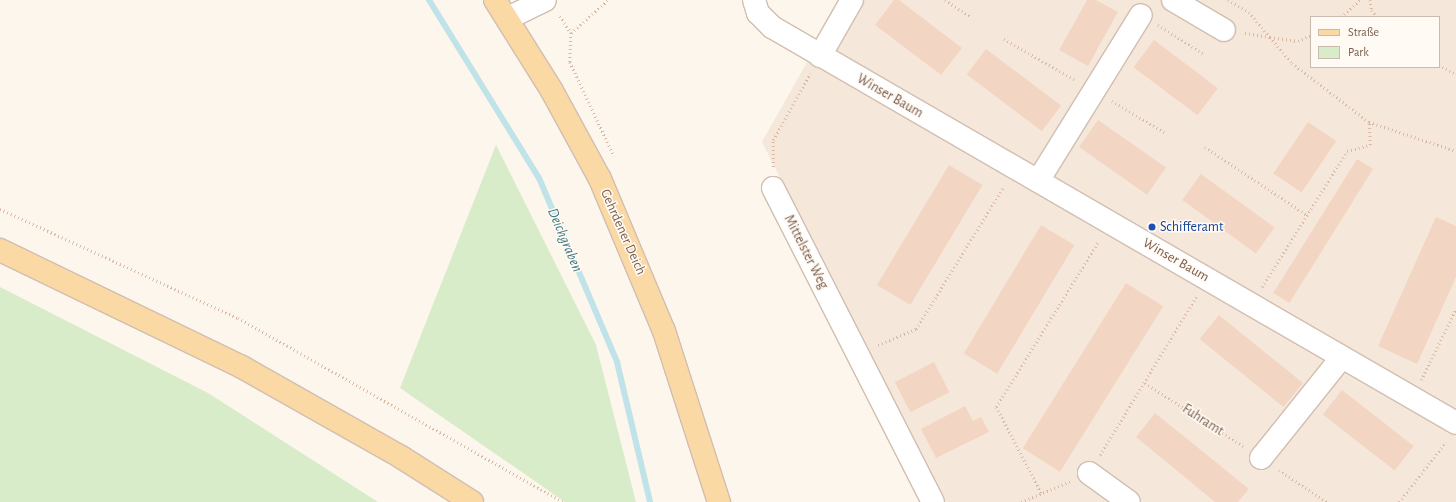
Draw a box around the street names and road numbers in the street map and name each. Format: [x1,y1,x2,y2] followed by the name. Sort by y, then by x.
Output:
[854,70,926,122] street label: Winser Baum
[597,187,649,277] street label: Gehrdener Deich
[780,212,832,292] street label: Mittelster Weg
[1140,234,1212,286] street label: Winser Baum
[1179,400,1227,440] street label: Fuhramt

